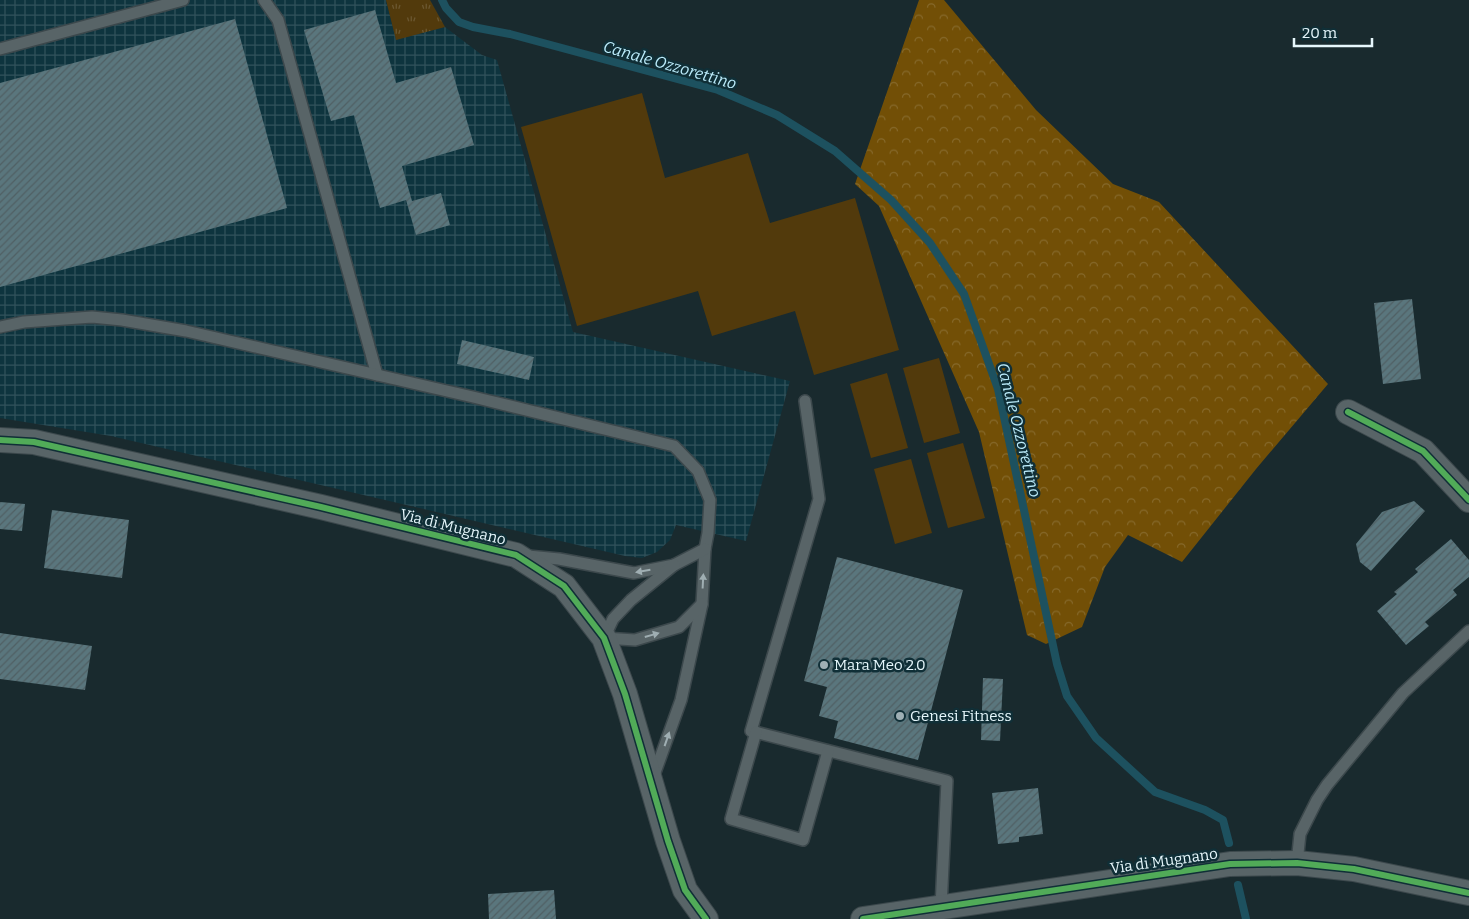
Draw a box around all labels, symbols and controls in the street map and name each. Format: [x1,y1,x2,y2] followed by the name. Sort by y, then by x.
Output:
[1294,15,1372,47] scale bar
[1302,24,1338,42] text: 20 m
[601,37,739,93] water label: Canale Ozzorettino
[993,361,1045,499] water label: Canale Ozzorettino
[398,505,508,549] street label: Via di Mugnano
[635,567,651,575] one-way arrow
[700,573,708,589] one-way arrow
[644,631,659,639] one-way arrow
[834,656,926,674] place label: Mara Meo 2.0
[818,659,830,671] marker: Mara Meo 2.0
[910,707,1012,725] place label: Genesi Fitness
[894,710,906,722] marker: Genesi Fitness
[663,731,671,746] one-way arrow
[1109,845,1219,877] street label: Via di Mugnano

